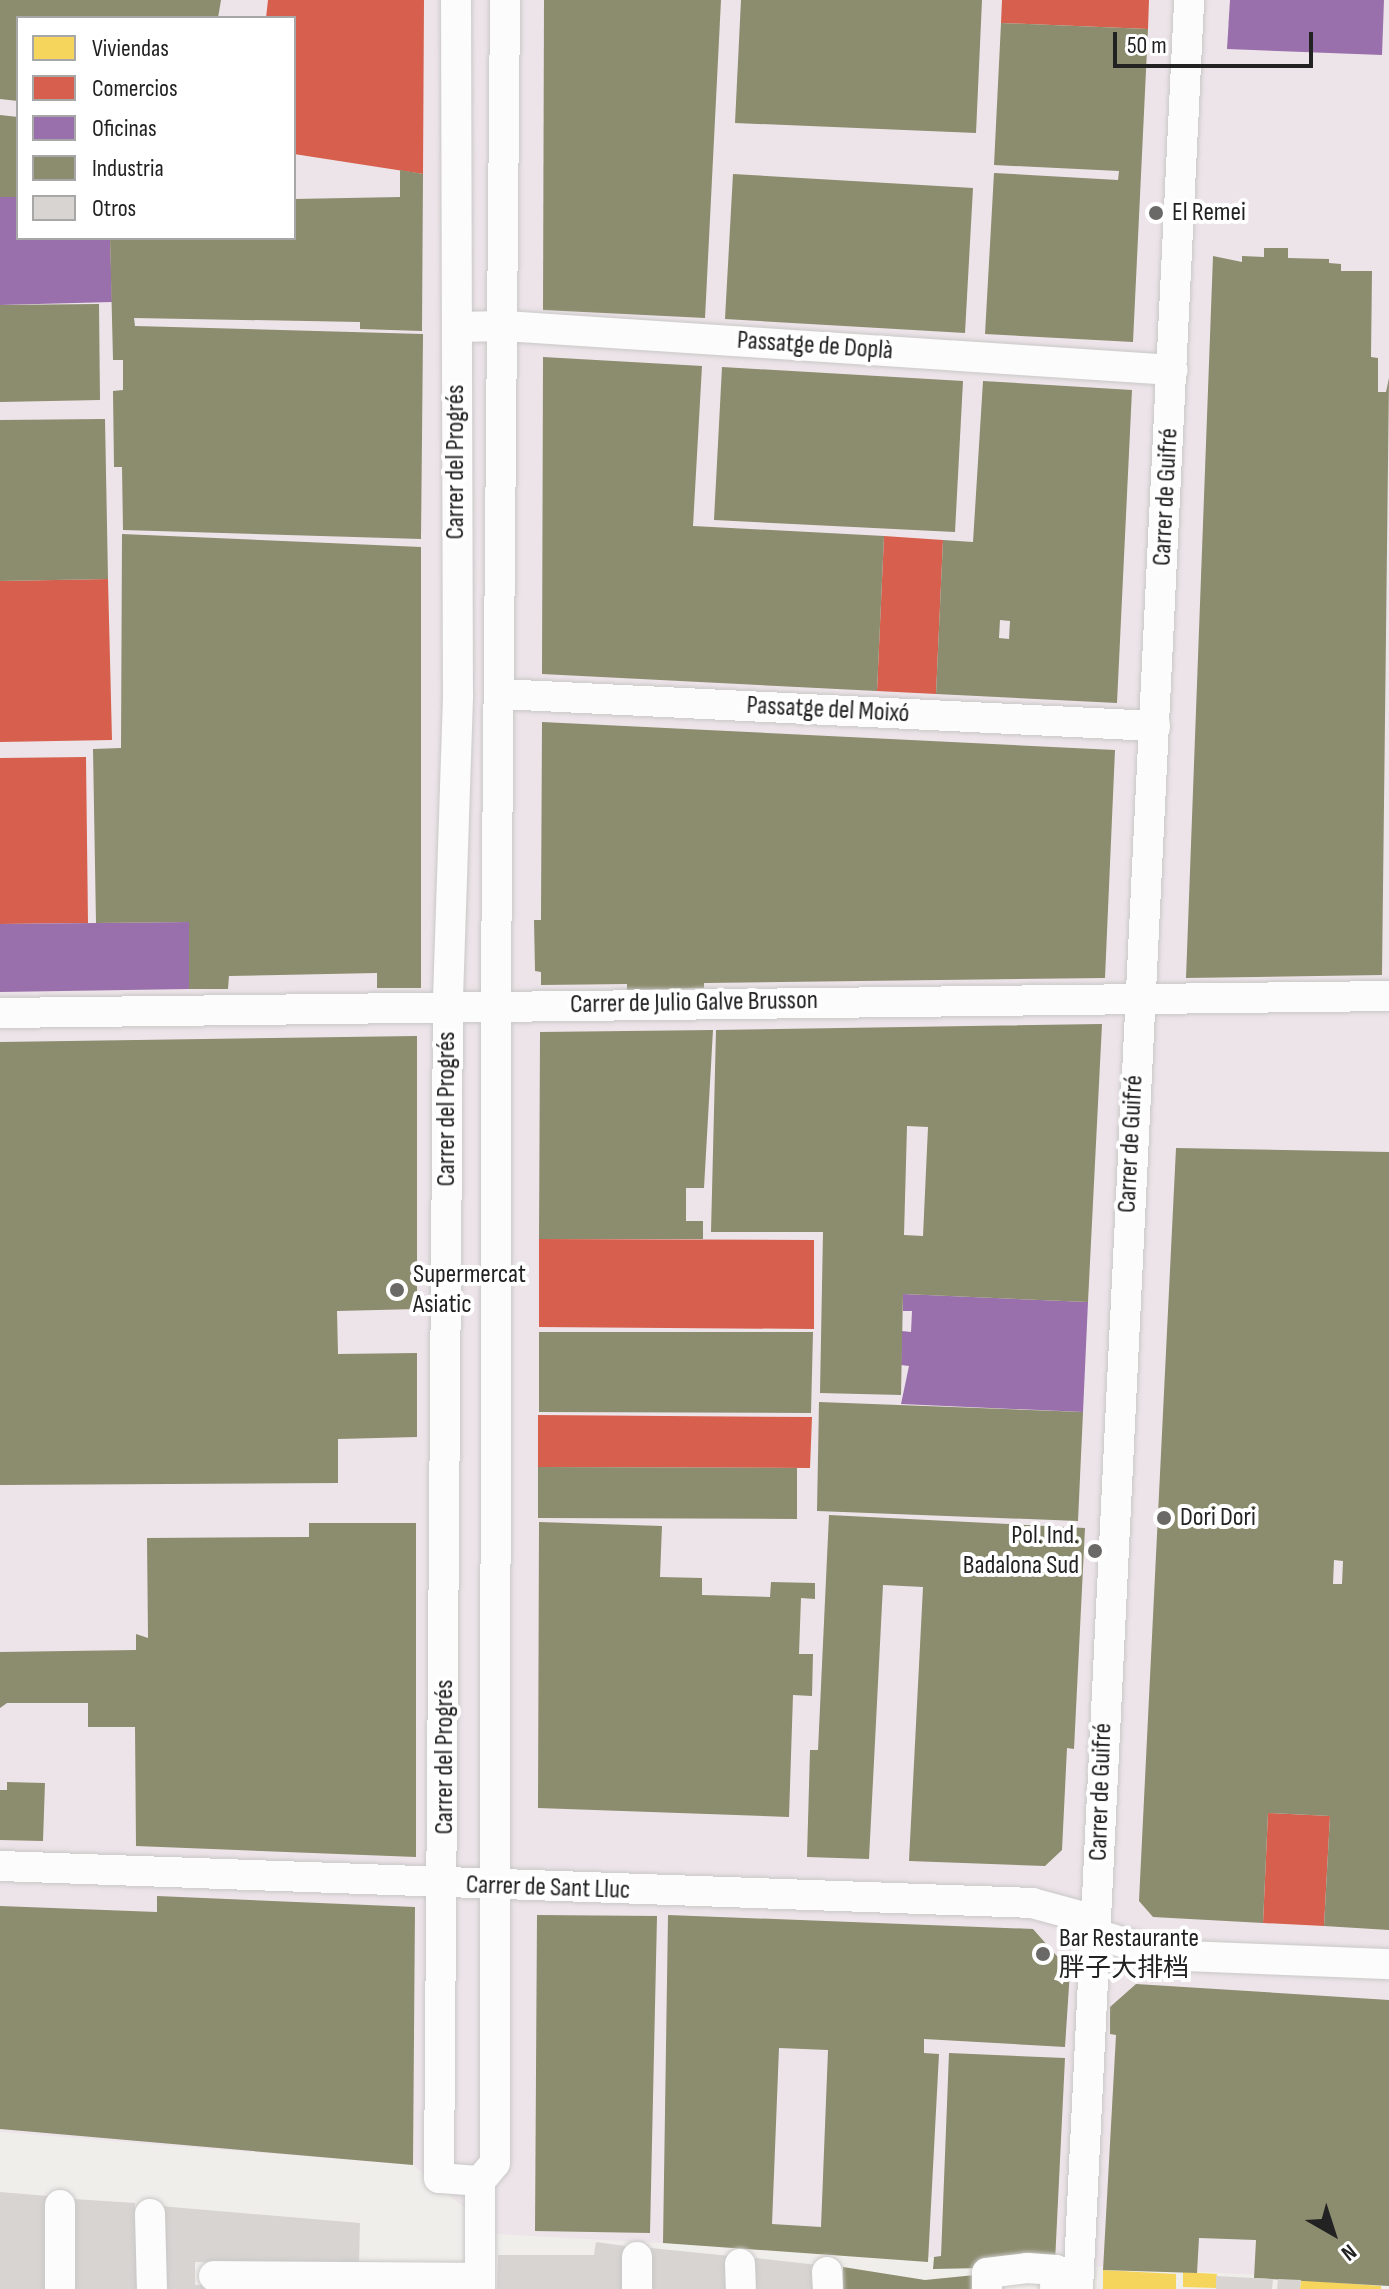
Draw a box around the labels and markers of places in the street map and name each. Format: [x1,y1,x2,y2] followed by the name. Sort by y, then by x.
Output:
[1172,197,1246,229] place label: El Remei
[1147,204,1165,222] marker: El Remei
[413,1259,526,1320] place label: Supermercat Asiatic
[388,1281,406,1299] marker: Supermercat Asiatic
[1180,1502,1256,1534] place label: Dori Dori
[1155,1509,1173,1527] marker: Dori Dori
[963,1520,1079,1582] place label: Pol. Ind. Badalona Sud
[1086,1542,1104,1560] marker: Pol. Ind. Badalona Sud
[1059,1923,1199,1984] place label: Bar Restaurante 胖子大排档
[1034,1945,1052,1963] marker: Bar Restaurante 胖子大排档

